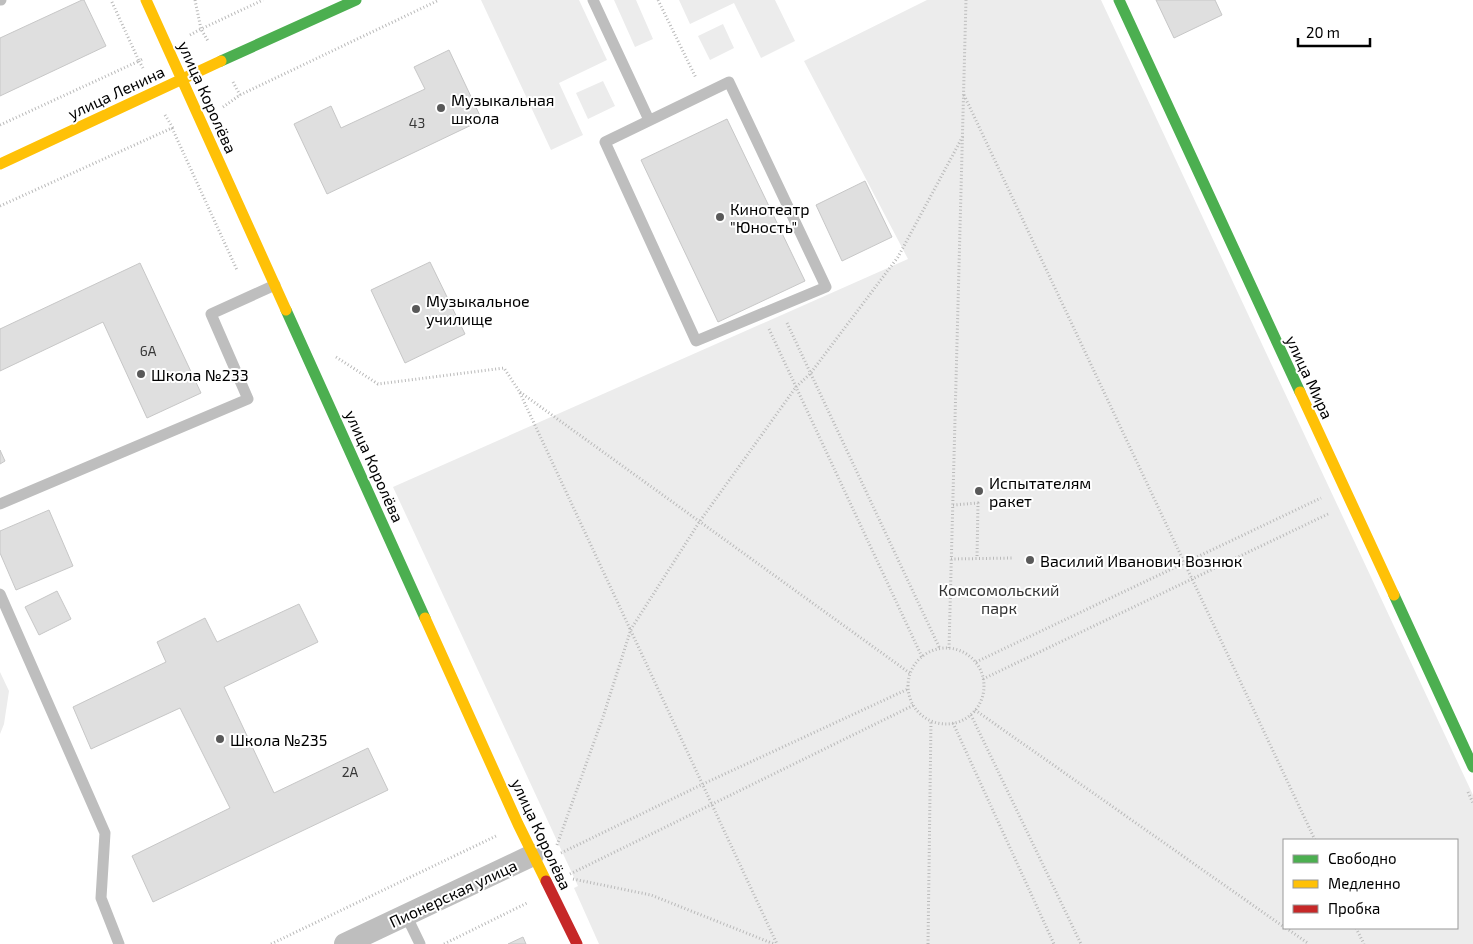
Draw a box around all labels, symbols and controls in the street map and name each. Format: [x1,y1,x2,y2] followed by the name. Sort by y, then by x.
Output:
[1298,15,1370,47] scale bar
[1306,23,1340,41] text: 20 m
[174,38,241,156] street label: улица Королёва
[65,61,168,124] street label: улица Ленина
[451,90,555,127] place label: Музыкальная школа
[435,102,447,114] marker: Музыкальная школа
[409,114,425,131] house number: 43
[730,199,810,236] place label: Кинотеатр "Юность"
[714,211,726,223] marker: Кинотеатр "Юность"
[426,291,530,329] place label: Музыкальное училище
[410,303,422,315] marker: Музыкальное училище
[1281,332,1338,422] street label: улица Мира
[140,342,157,359] house number: 6А
[151,365,249,384] place label: Школа №233
[135,368,147,380] marker: Школа №233
[341,407,408,525] street label: улица Королёва
[989,473,1091,510] place label: Испытателям ракет
[973,485,985,497] marker: Испытателям ракет
[1040,551,1243,570] place label: Василий Иванович Вознюк
[1024,554,1036,566] marker: Василий Иванович Вознюк
[939,580,1059,617] park label: Комсомольский парк
[230,730,327,749] place label: Школа №235
[214,733,226,745] marker: Школа №235
[342,763,359,780] house number: 2А
[507,775,576,893] street label: улица Королёва
[1283,839,1458,929] legend
[1328,849,1397,867] text: Свободно
[386,855,520,932] street label: Пионерская улица
[1328,874,1401,892] text: Медленно
[1328,899,1380,917] text: Пробка

